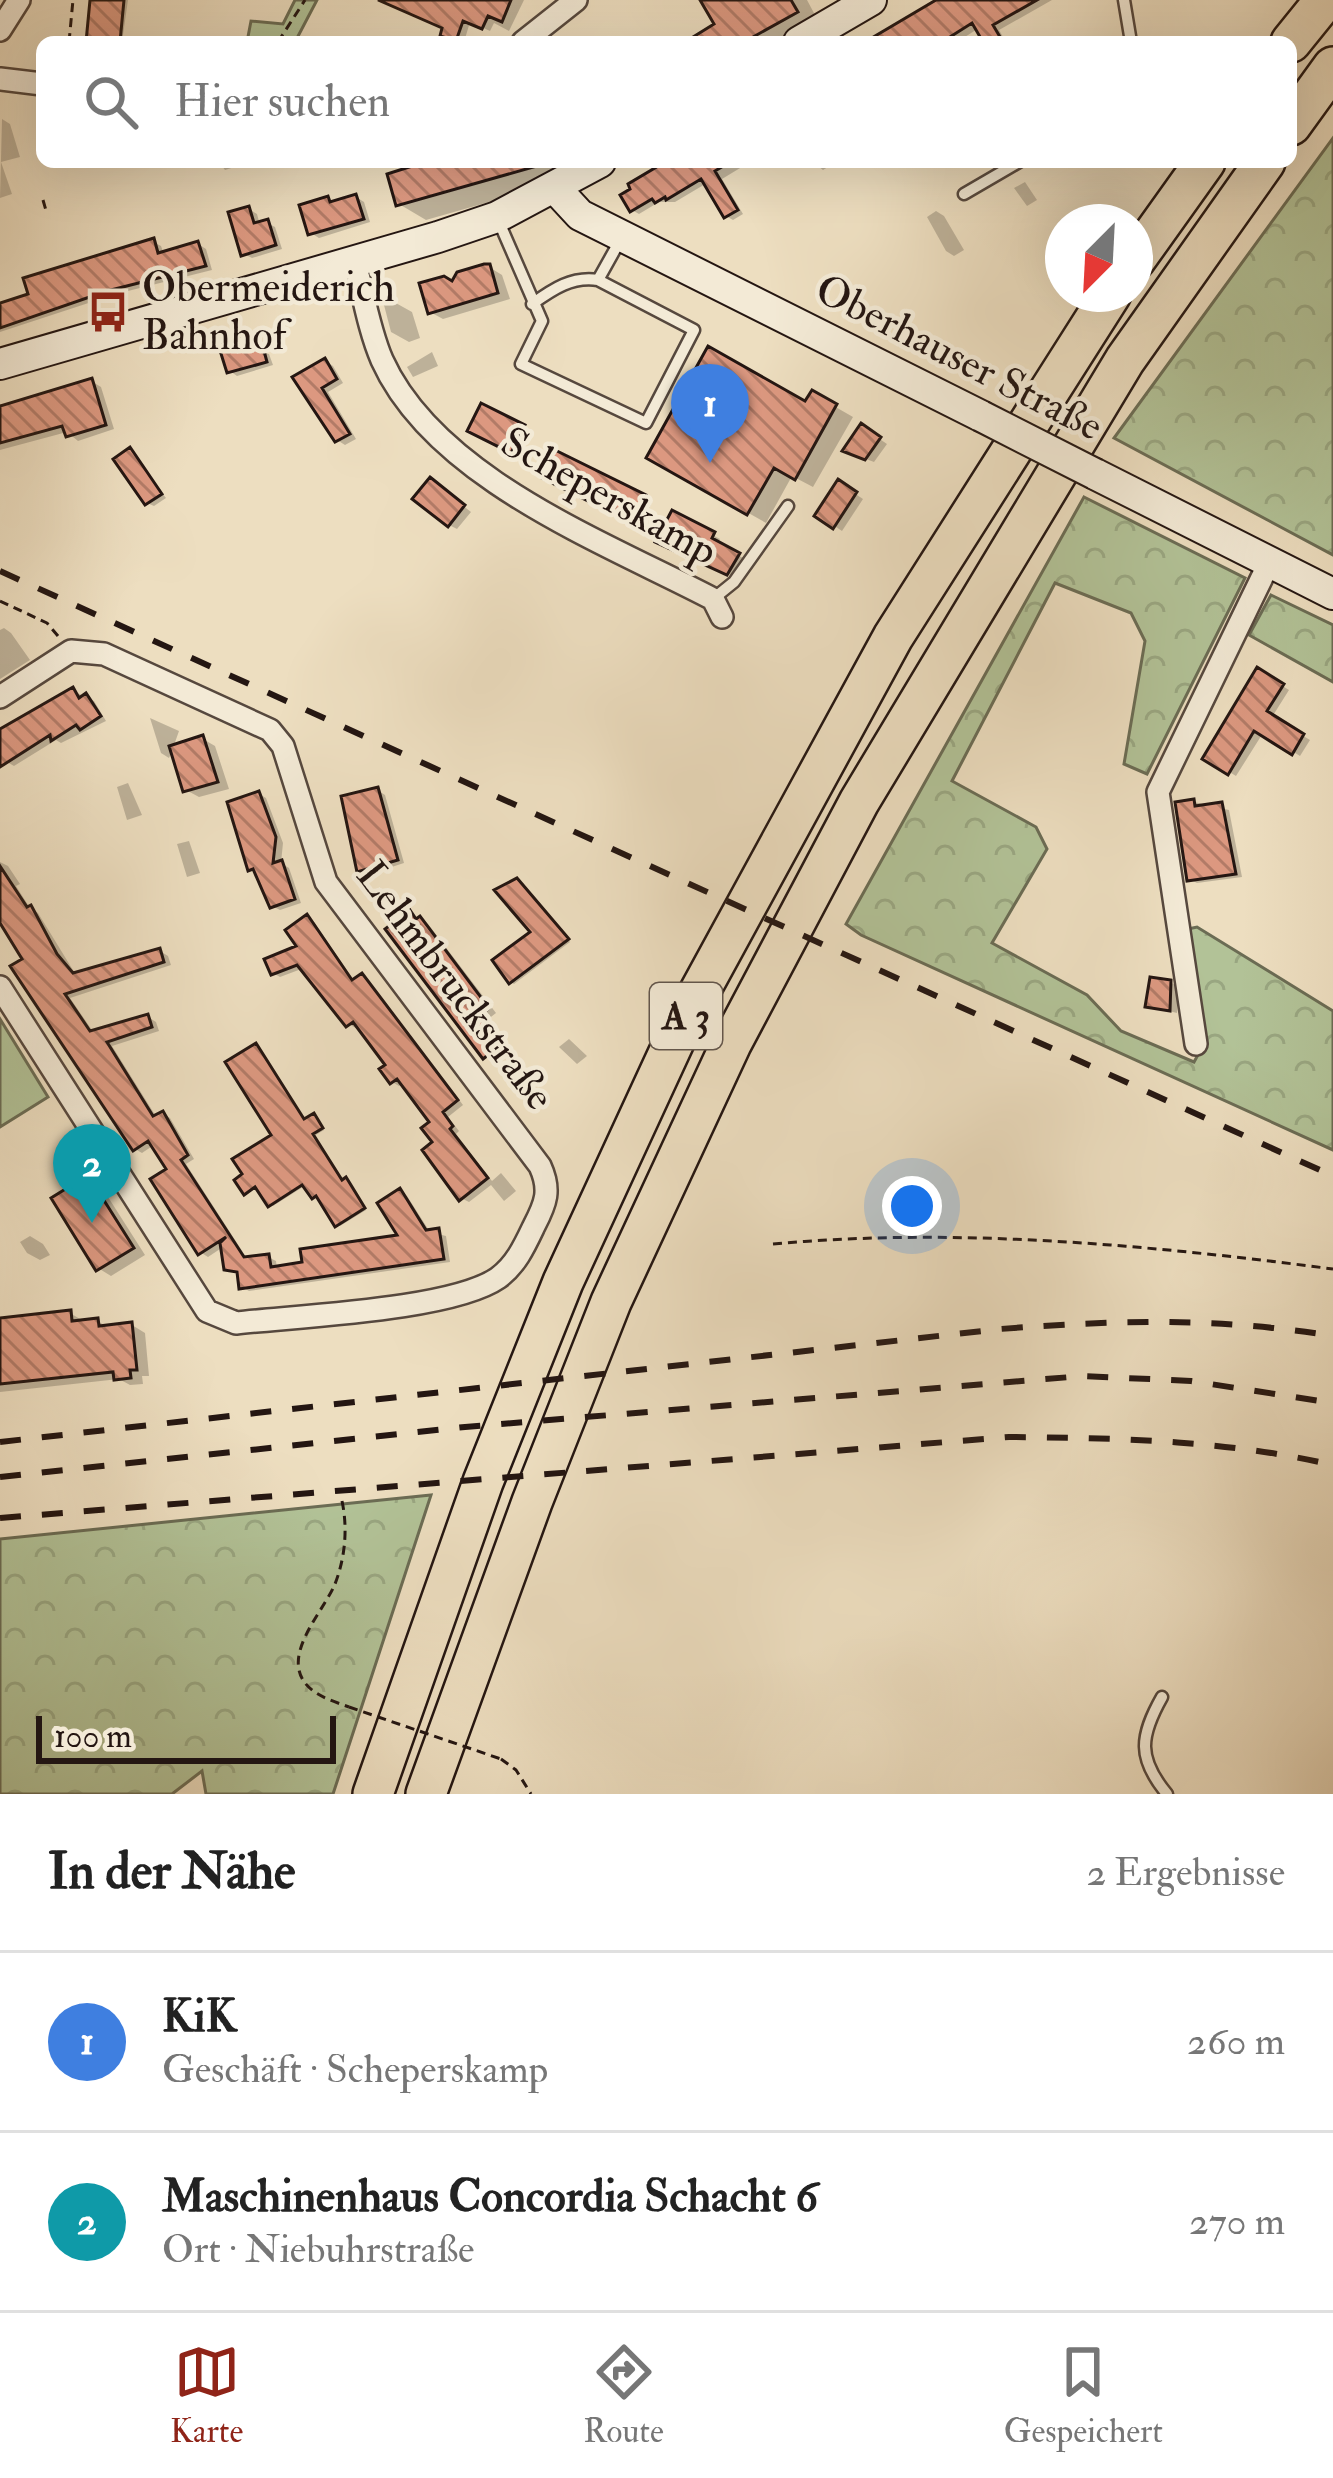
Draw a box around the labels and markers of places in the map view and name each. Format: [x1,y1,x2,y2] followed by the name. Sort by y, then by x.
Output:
[142,262,395,362] place label: Obermeiderich Bahnhof
[85,289,131,335] bus stop icon: Obermeiderich Bahnhof
[671,364,749,463] pin: 1
[53,1124,131,1223] pin: 2

